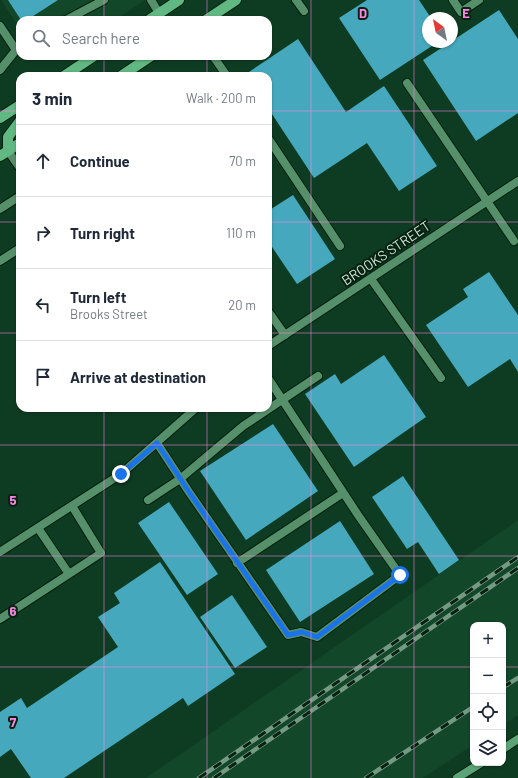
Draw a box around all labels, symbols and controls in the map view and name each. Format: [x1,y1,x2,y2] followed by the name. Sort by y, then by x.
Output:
[359,5,367,21] text: D
[462,5,470,21] text: E
[422,12,458,48] north arrow
[16,16,272,60] search box
[30,27,52,49] icon: search
[62,29,140,47] text: Search here
[32,88,72,108] text: 3 min
[186,90,256,106] text: Walk · 200 m
[32,150,54,172] icon: ahead
[70,152,130,170] text: Continue
[229,153,256,169] text: 70 m
[338,217,433,289] street label: BROOKS STREET
[32,222,54,244] icon: right
[70,224,135,242] text: Turn right
[226,225,256,241] text: 110 m
[70,288,126,306] text: Turn left
[32,294,54,316] icon: left
[228,297,256,313] text: 20 m
[70,306,148,322] text: Brooks Street
[32,366,54,388] icon: arrive
[70,368,206,386] text: Arrive at destination
[112,465,130,483] route end
[9,492,17,508] text: 5
[391,566,409,584] route start
[10,603,17,619] text: 6
[470,622,506,766] map controls
[470,622,506,658] button: +
[470,658,506,694] button: −
[470,694,506,730] button: locate
[10,714,17,730] text: 7
[470,730,506,766] button: layers

